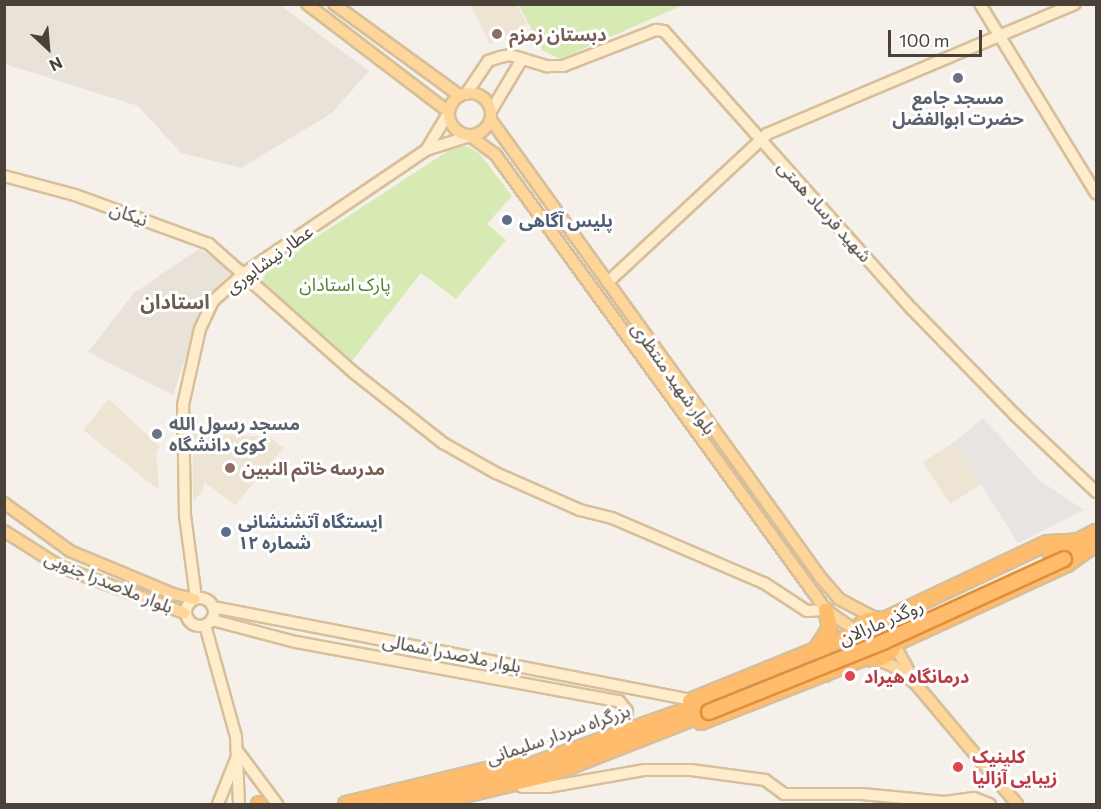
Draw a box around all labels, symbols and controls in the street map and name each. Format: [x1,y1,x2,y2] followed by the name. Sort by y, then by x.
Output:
[18,18,78,78] north arrow
[891,18,986,56] scale bar
[509,23,607,45] place label: دبستان زمزم
[490,27,504,41] marker: دبستان زمزم
[899,29,949,51] text: 100 m
[47,53,66,76] text: N
[951,71,965,85] marker: مسجد جامع حضرت ابوالفضل
[892,87,1024,130] place label: مسجد جامع حضرت ابوالفضل
[774,156,876,266] street label: شهید فرساد همتی
[107,197,151,231] street label: نیکان
[519,209,613,231] place label: پلیس آگاهی
[500,213,514,227] marker: پلیس آگاهی
[221,220,317,298] street label: عطار نیشابوری
[299,273,391,295] park label: پارک استادان
[140,289,210,313] district label: استادان
[627,318,721,438] street label: بلوار شهید منتظری
[169,413,300,456] place label: مسجد رسول الله کوی دانشگاه
[150,427,164,441] marker: مسجد رسول الله کوی دانشگاه
[242,457,385,479] place label: مدرسه خاتم النبین
[223,461,237,475] marker: مدرسه خاتم النبین
[238,511,383,554] place label: ایستگاه آتشنشانی شماره ۱۲
[219,525,233,539] marker: ایستگاه آتشنشانی شماره ۱۲
[42,546,176,618] street label: بلوار ملاصدرا جنوبی
[836,595,926,649] street label: روگذر مارالان
[381,629,523,677] street label: بلوار ملاصدرا شمالی
[864,665,969,687] place label: درمانگاه هیراد
[841,667,859,685] marker: درمانگاه هیراد
[483,699,633,769] street label: بزرگراه سردار سلیمانی
[972,746,1057,789] place label: کلینیک زیبایی آزالیا
[949,758,967,776] marker: کلینیک زیبایی آزالیا

